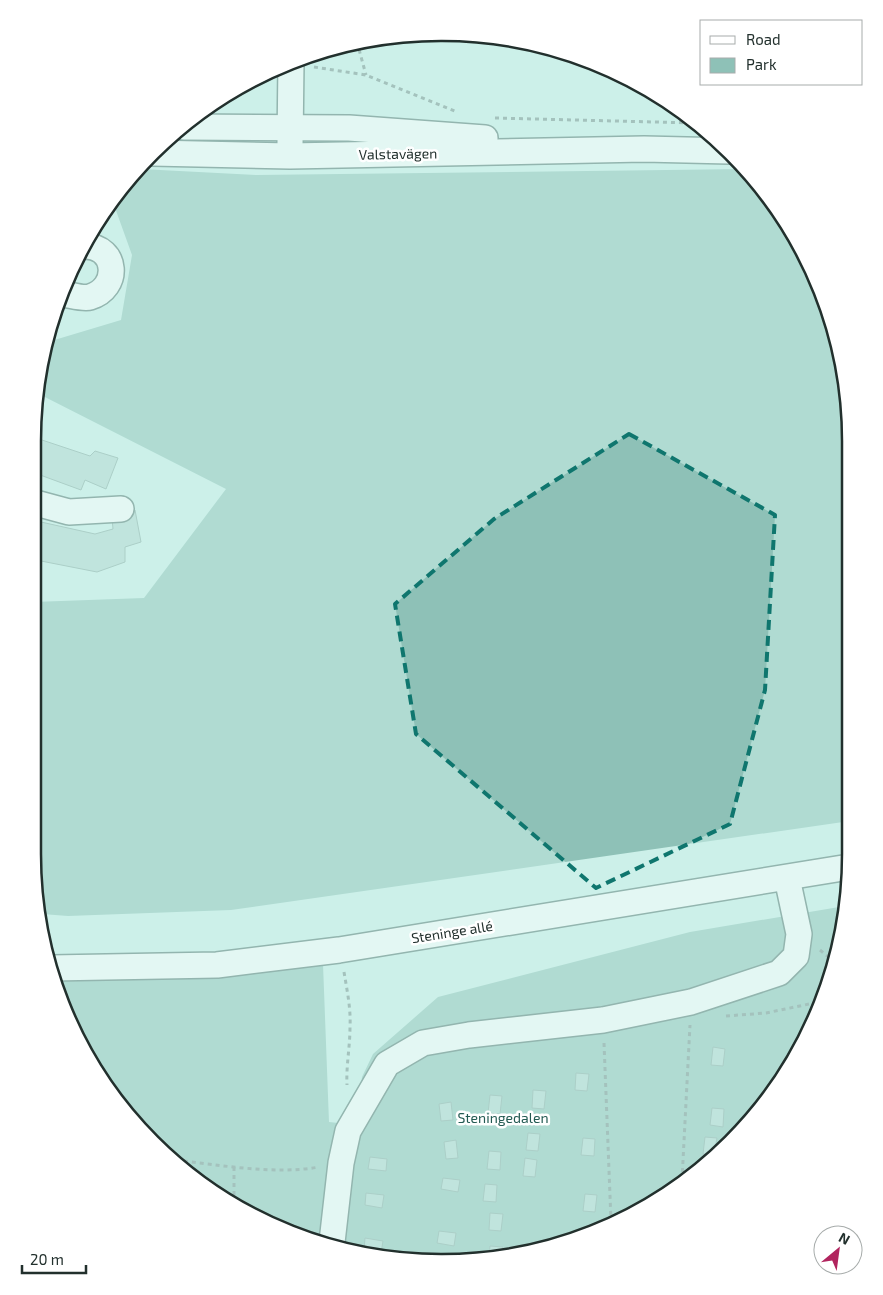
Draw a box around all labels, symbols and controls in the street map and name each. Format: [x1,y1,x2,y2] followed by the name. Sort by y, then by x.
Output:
[700,20,863,85] legend
[746,30,781,48] text: Road
[746,55,777,73] text: Park
[359,144,437,163] street label: Valstavägen
[410,917,494,946] street label: Steninge allé
[457,1109,549,1126] park label: Steningedalen
[813,1225,863,1275] north arrow
[836,1228,853,1248] text: N
[22,1242,86,1274] scale bar
[30,1250,64,1268] text: 20 m

